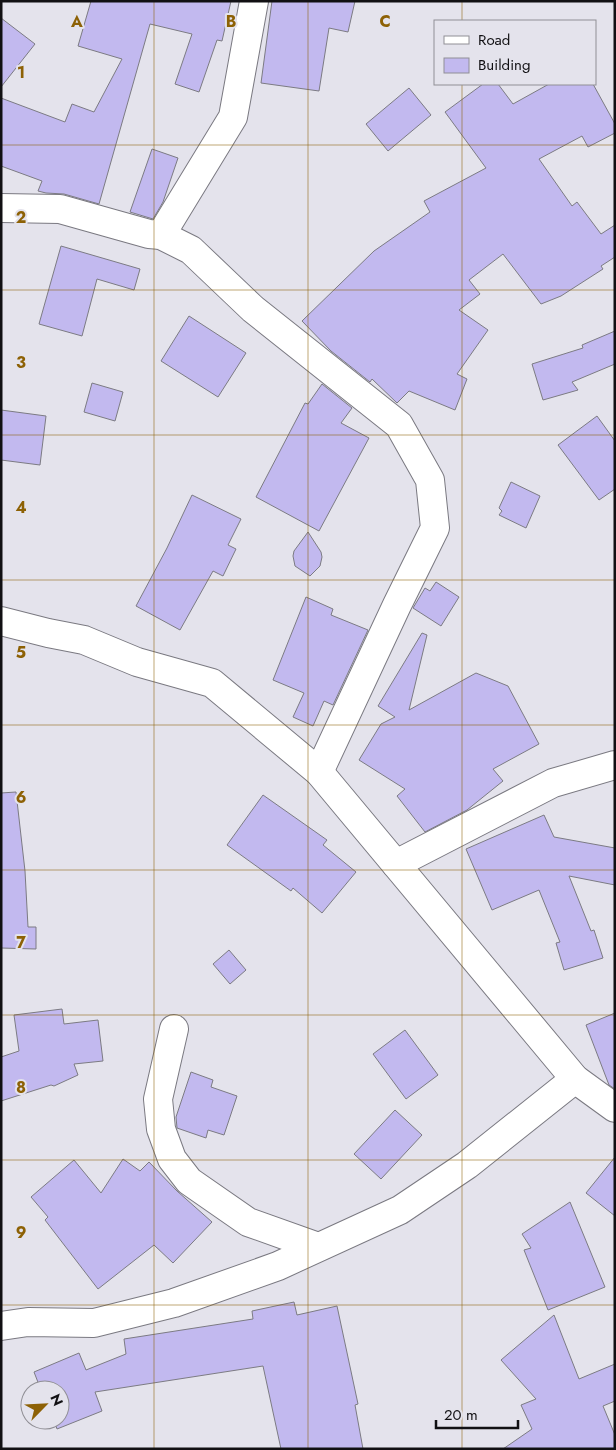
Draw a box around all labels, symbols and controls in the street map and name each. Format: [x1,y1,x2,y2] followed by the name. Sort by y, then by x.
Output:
[70,10,83,33] text: A
[226,10,236,33] text: B
[379,10,391,33] text: C
[434,20,596,85] legend
[478,29,510,51] text: Road
[478,54,530,76] text: Building
[17,61,25,84] text: 1
[16,206,26,229] text: 2
[16,351,26,374] text: 3
[15,496,27,519] text: 4
[16,641,26,664] text: 5
[16,786,26,809] text: 6
[16,931,26,954] text: 7
[16,1076,26,1099] text: 8
[16,1221,26,1244] text: 9
[20,1380,70,1430] north arrow
[45,1391,68,1409] text: N
[436,1398,518,1430] scale bar
[444,1404,478,1426] text: 20 m

